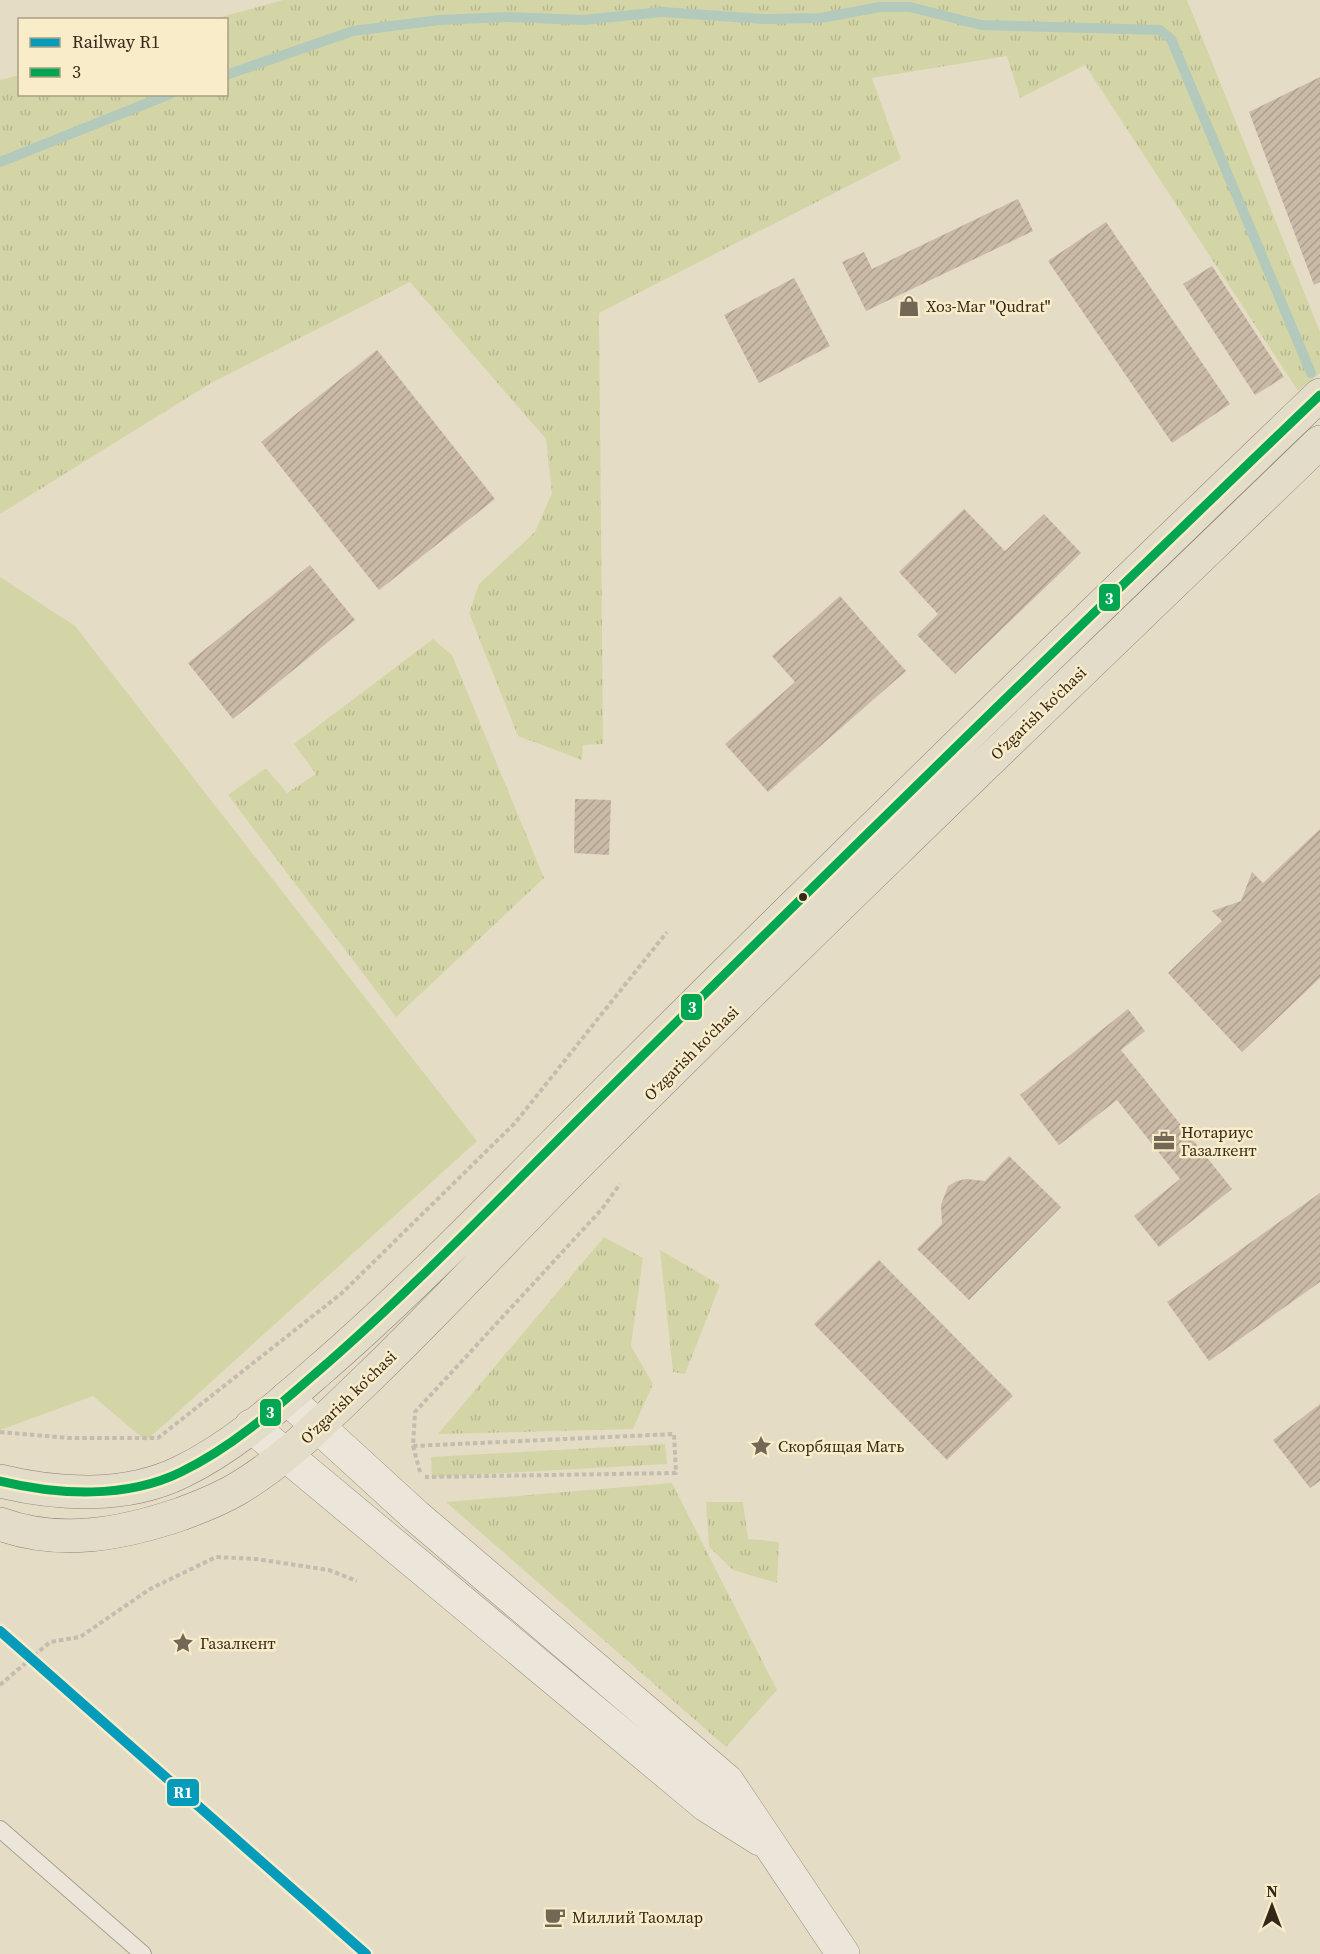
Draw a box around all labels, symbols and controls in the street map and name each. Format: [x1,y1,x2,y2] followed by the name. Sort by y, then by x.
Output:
[18,18,228,96] legend
[72,29,160,54] text: Railway R1
[72,59,81,84] text: 3
[897,294,921,318] shop icon: Хоз-Маг "Qudrat"
[926,295,1051,317] place label: Хоз-Маг "Qudrat"
[1098,583,1121,612] line badge: 3
[1105,587,1114,609] text: 3
[985,661,1091,765] street label: Oʻzgarish koʻchasi
[797,891,809,903] unlabelled marker
[680,993,703,1021] line badge: 3
[688,996,697,1018] text: 3
[639,1001,743,1105] street label: Oʻzgarish koʻchasi
[1181,1121,1257,1161] place label: Нотариус Газалкент
[1152,1129,1176,1153] office icon: Нотариус Газалкент
[295,1345,401,1449] street label: Oʻzgarish koʻchasi
[259,1398,282,1427] line badge: 3
[266,1401,275,1423] text: 3
[749,1434,773,1458] place icon: Скорбящая Мать
[778,1435,904,1457] place label: Скорбящая Мать
[171,1631,195,1655] place icon: Газалкент
[200,1632,276,1654] place label: Газалкент
[166,1778,200,1807] line badge: R1
[173,1781,193,1803] text: R1
[1242,1876,1302,1936] north arrow
[1266,1880,1278,1902] text: N
[543,1905,567,1929] cafe icon: Миллий Таомлар
[572,1906,703,1928] place label: Миллий Таомлар

